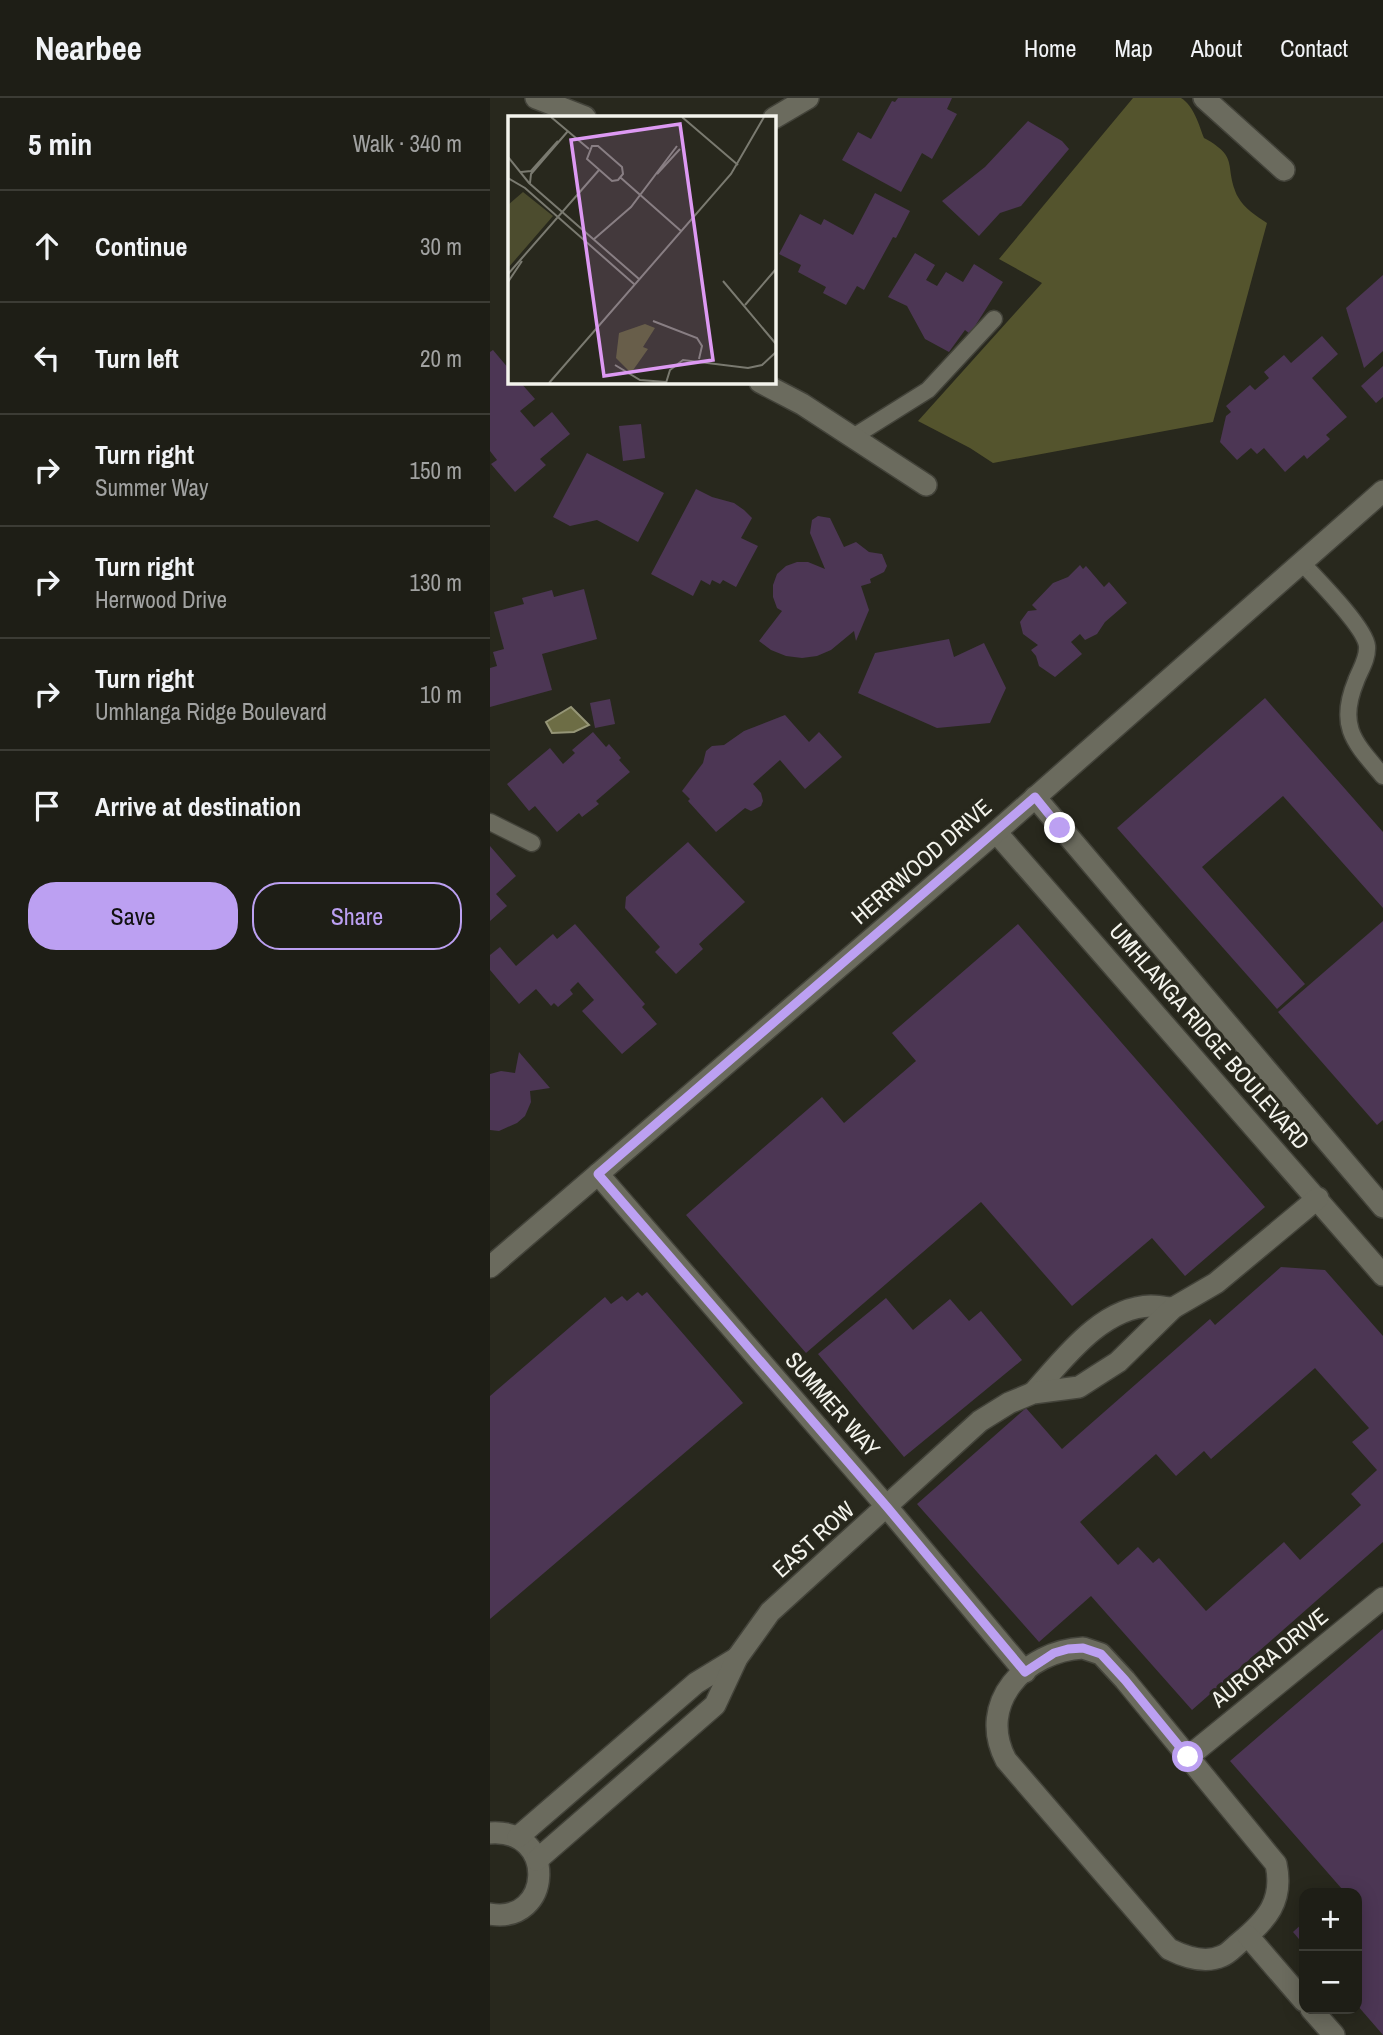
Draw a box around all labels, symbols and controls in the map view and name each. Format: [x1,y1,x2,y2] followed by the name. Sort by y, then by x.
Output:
[35,26,142,70] text: Nearbee
[1024,32,1076,64] text: Home
[1114,32,1153,64] text: Map
[1191,32,1242,64] text: About
[1280,32,1348,64] text: Contact
[508,116,775,383] inset map
[28,124,92,164] text: 5 min
[353,128,462,159] text: Walk · 340 m
[28,227,66,265] icon: ahead
[95,229,187,264] text: Continue
[420,231,462,262] text: 30 m
[28,339,66,377] icon: left
[95,341,179,376] text: Turn left
[420,343,462,374] text: 20 m
[95,437,194,472] text: Turn right
[28,451,66,489] icon: right
[410,455,462,486] text: 150 m
[95,472,209,503] text: Summer Way
[95,549,194,584] text: Turn right
[28,563,66,601] icon: right
[410,567,462,598] text: 130 m
[95,584,227,615] text: Herrwood Drive
[95,661,194,696] text: Turn right
[28,675,66,713] icon: right
[420,679,462,710] text: 10 m
[95,696,327,727] text: Umhlanga Ridge Boulevard
[28,787,66,825] icon: arrive
[95,789,301,824] text: Arrive at destination
[844,791,998,931] street label: HERRWOOD DRIVE
[1044,812,1075,843] route end
[28,882,238,950] button: Save
[252,882,462,950] button: Share
[1103,916,1317,1156] street label: UMHLANGA RIDGE BOULEVARD
[779,1345,888,1464] street label: SUMMER WAY
[765,1494,861,1584] street label: EAST ROW
[1203,1600,1334,1715] street label: AURORA DRIVE
[1172,1741,1203,1772] route start
[1299,1888,1362,2014] map controls
[1299,1888,1362,1951] button: +
[1299,1951,1362,2014] button: −

